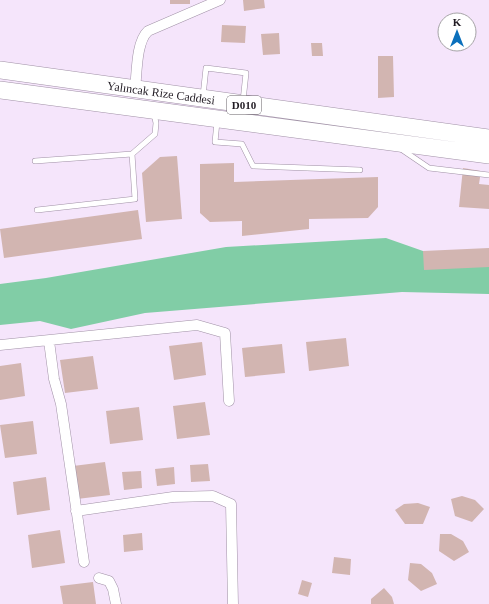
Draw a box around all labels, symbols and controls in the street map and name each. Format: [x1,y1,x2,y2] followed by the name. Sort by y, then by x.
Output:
[437,12,477,52] north arrow
[453,16,462,28] text: K
[106,78,216,108] street label: Yalıncak Rize Caddesi
[227,96,261,114] road number: D010

